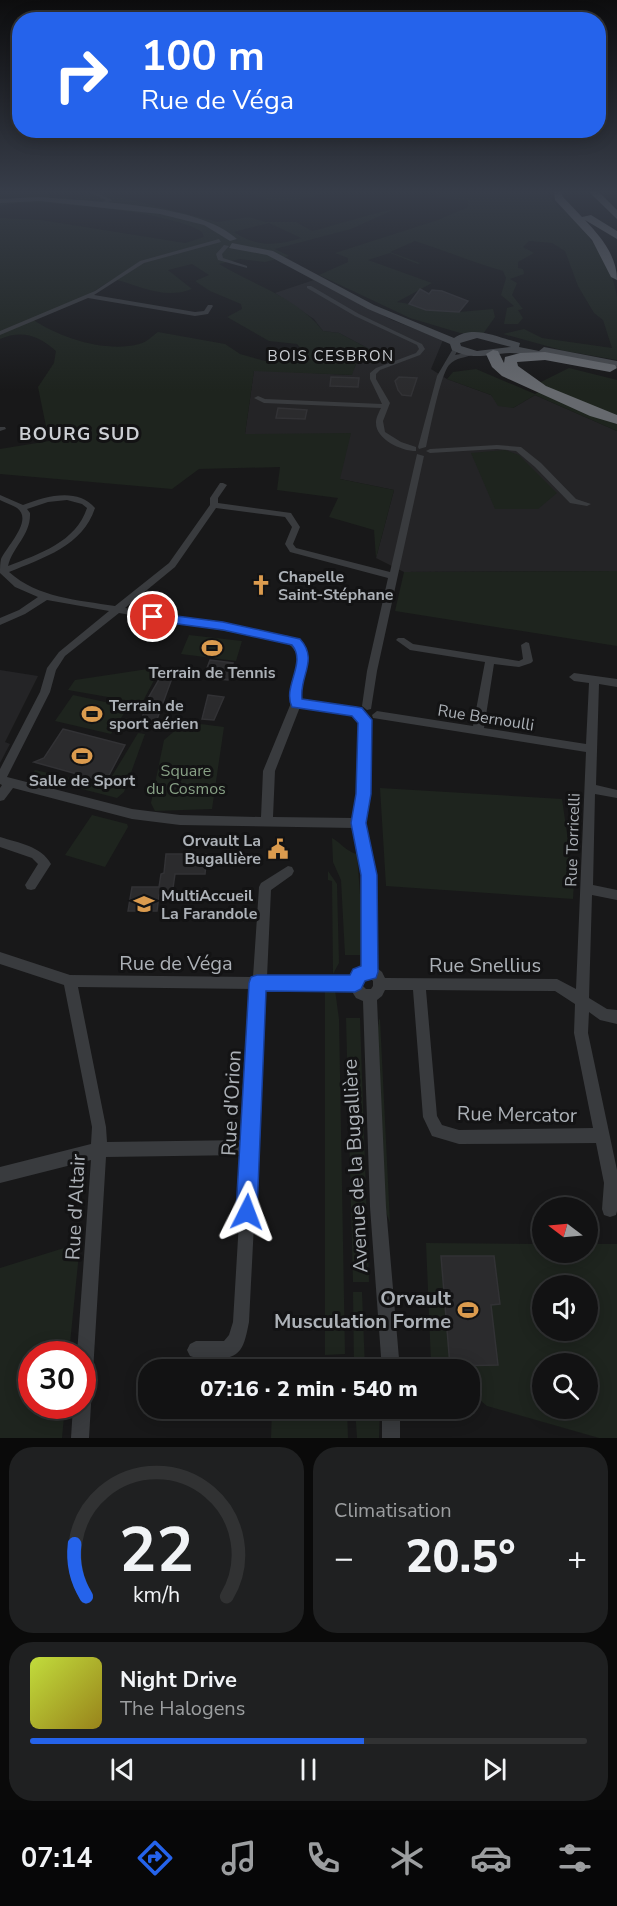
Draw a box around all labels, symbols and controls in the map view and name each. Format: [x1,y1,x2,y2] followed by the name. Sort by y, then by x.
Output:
[141,28,265,85] text: 100 m
[42,36,120,114] icon: right
[141,82,294,119] text: Rue de Véga
[267,346,395,366] district label: BOIS CESBRON
[19,422,141,446] district label: BOURG SUD
[278,566,394,606] place label: Chapelle Saint-Stéphane
[249,573,273,597] church icon: Chapelle Saint-Stéphane
[127,591,178,642] pin
[136,600,169,633] icon: arrive
[200,636,224,660] sports icon: Terrain de Tennis
[149,662,276,684] place label: Terrain de Tennis
[109,695,199,735] place label: Terrain de sport aérien
[436,699,536,736] street label: Rue Bernoulli
[80,702,104,726] sports icon: Terrain de sport aérien
[70,744,94,768] sports icon: Salle de Sport
[146,760,226,800] park label: Square du Cosmos
[29,770,136,792] place label: Salle de Sport
[560,793,586,887] street label: Rue Torricelli
[182,830,261,870] place label: Orvault La Bugallière
[266,837,290,861] public building icon: Orvault La Bugallière
[161,885,258,925] place label: MultiAccueil La Farandole
[132,892,156,916] school or university icon: MultiAccueil La Farandole
[119,950,233,977] street label: Rue de Véga
[429,952,541,979] street label: Rue Snellius
[215,1049,248,1157] street label: Rue d'Orion
[336,1058,375,1274] street label: Avenue de la Bugallière
[457,1100,577,1129] street label: Rue Mercator
[59,1153,92,1261] street label: Rue d'Altair
[215,1180,279,1244] position arrow
[532,1197,598,1263] north arrow
[532,1197,598,1419] map controls
[532,1275,598,1341] button: sound
[274,1285,451,1335] place label: Orvault Musculation Forme
[456,1298,480,1322] sports icon: Orvault Musculation Forme
[18,1341,96,1419] speed limit sign: 30
[532,1353,598,1419] button: search
[200,1374,418,1404] text: 07:16 · 2 min · 540 m
[334,1497,452,1524] text: Climatisation
[119,1508,194,1593] text: 22
[406,1527,515,1588] text: 20.5°
[334,1536,354,1581] text: −
[567,1536,587,1581] text: +
[133,1580,180,1610] text: km/h
[120,1665,237,1695] text: Night Drive
[120,1695,245,1722] text: The Halogens
[106,1753,139,1786] icon: previous
[292,1753,325,1786] icon: pause
[478,1753,511,1786] icon: next
[134,1837,176,1879] icon: directions
[218,1837,260,1879] icon: music
[302,1837,344,1879] icon: phone
[386,1837,428,1879] icon: climate
[470,1837,512,1879] icon: car
[554,1837,596,1879] icon: filters
[21,1840,92,1877] text: 07:14

